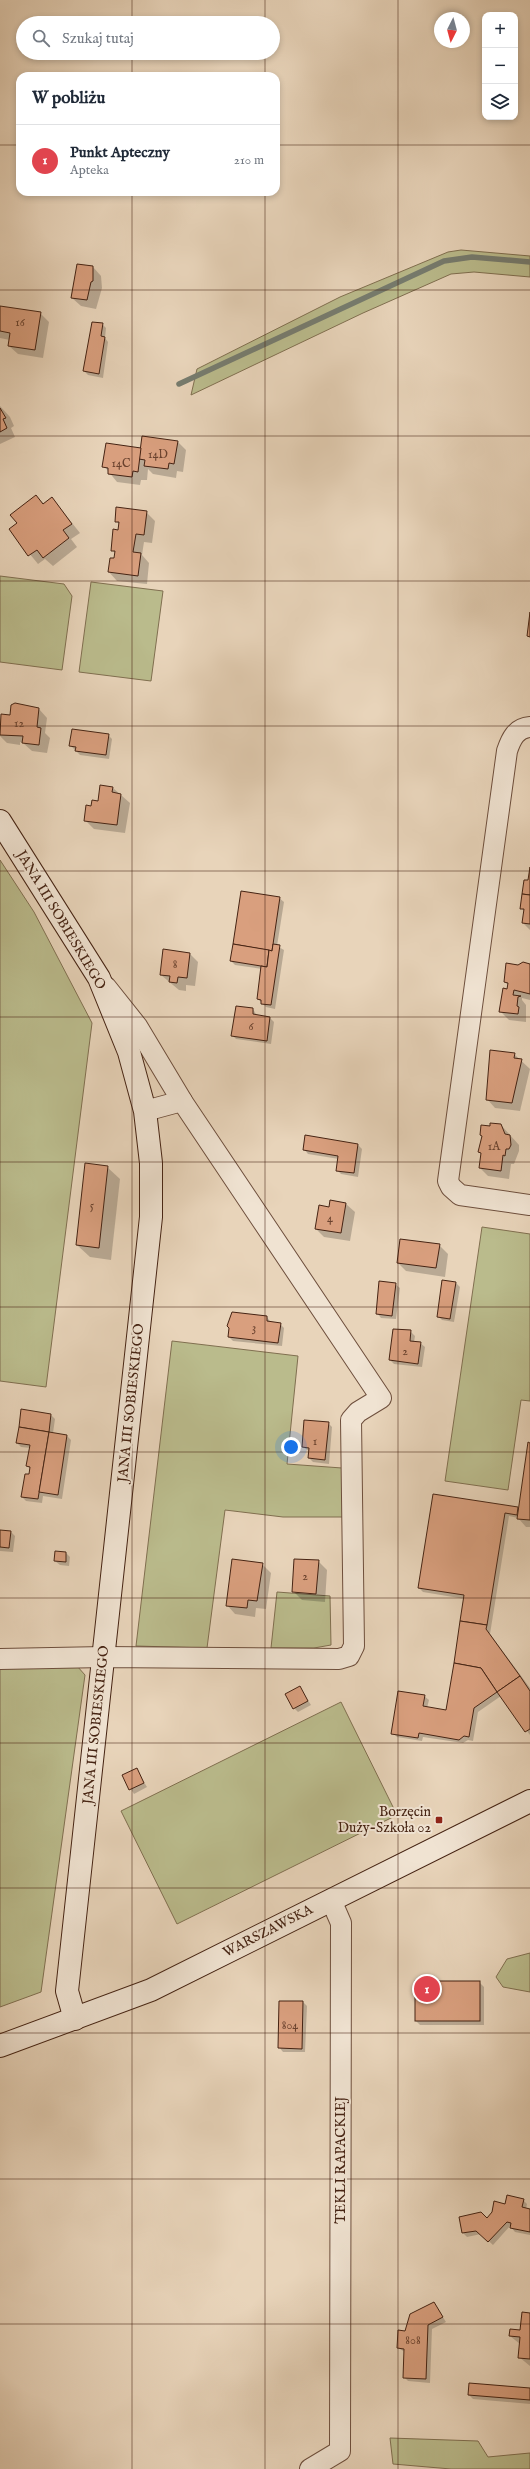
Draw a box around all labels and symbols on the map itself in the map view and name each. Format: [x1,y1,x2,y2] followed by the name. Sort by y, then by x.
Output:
[434,12,470,48] north arrow
[15,315,26,330] house number: 16
[148,447,168,462] house number: 14D
[112,456,131,471] house number: 14C
[14,716,24,731] house number: 12
[11,845,110,993] street label: JANA III SOBIESKIEGO
[173,957,178,972] house number: 8
[248,1019,254,1034] house number: 6
[488,1139,501,1154] house number: 1A
[90,1198,95,1213] house number: 5
[327,1211,333,1226] house number: 4
[252,1320,256,1335] house number: 3
[114,1322,148,1485] street label: JANA III SOBIESKIEGO
[402,1344,408,1359] house number: 2
[313,1434,317,1449] house number: 1
[281,1437,301,1457] your location
[302,1569,308,1584] house number: 2
[79,1644,113,1807] street label: JANA III SOBIESKIEGO
[338,1803,432,1837] place label: Borzęcin Duży-Szkoła 02
[434,1815,444,1825] marker: Borzęcin Duży-Szkoła 02
[220,1900,317,1961] street label: WARSZAWSKA
[414,1974,440,2004] pin: 1
[282,2018,298,2033] house number: 804
[332,2096,350,2224] street label: TEKLI RAPACKIEJ
[405,2333,421,2348] house number: 808

